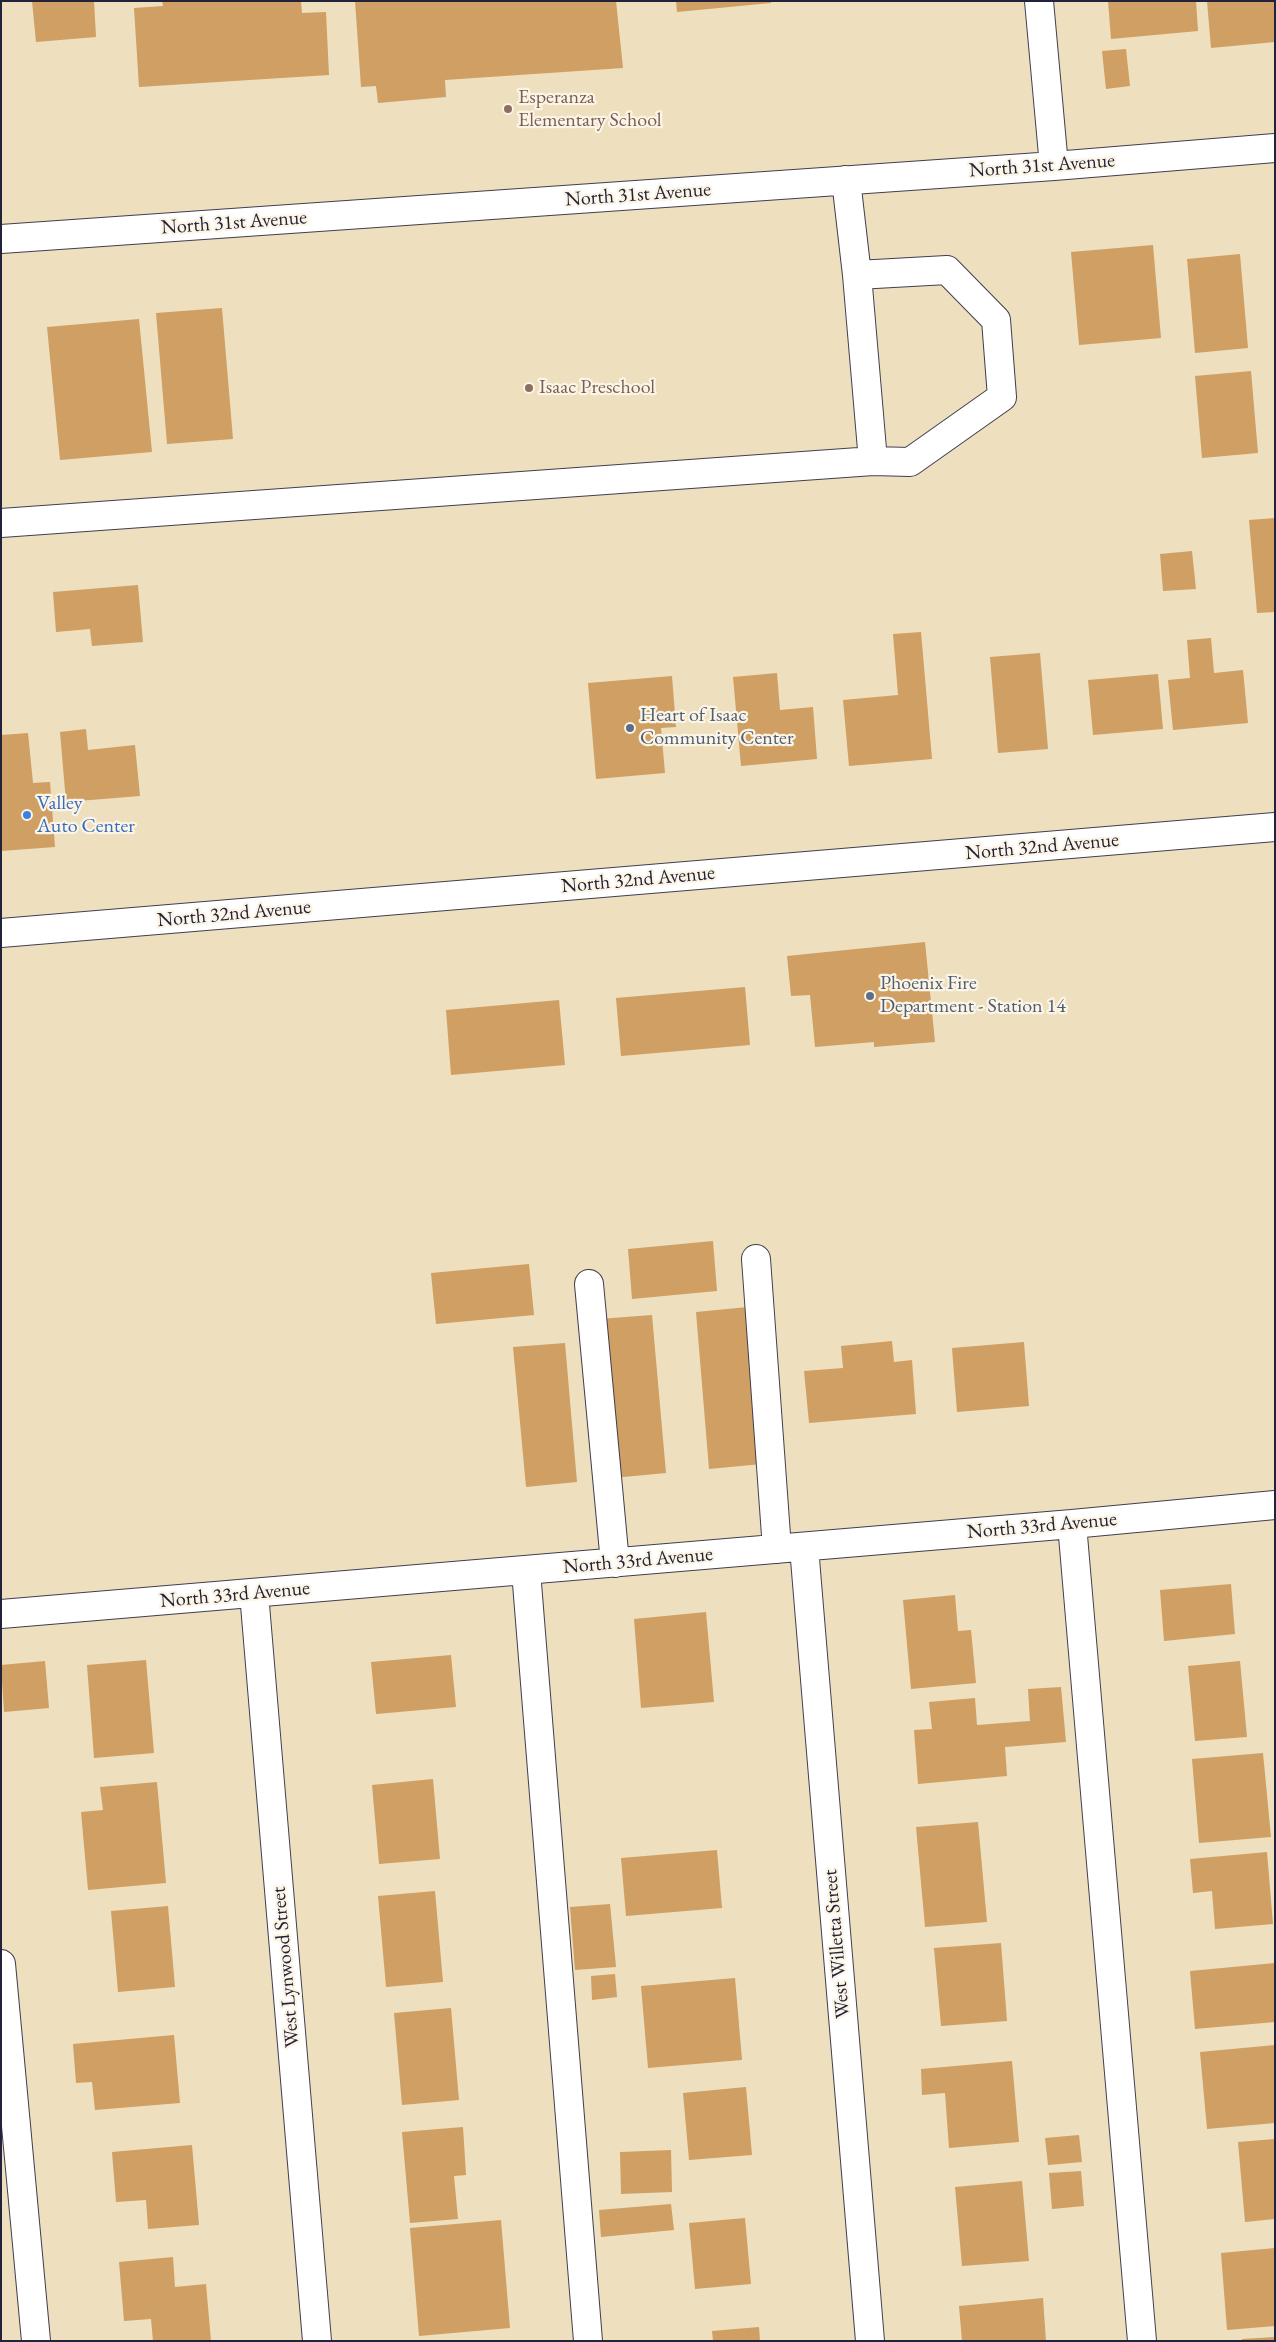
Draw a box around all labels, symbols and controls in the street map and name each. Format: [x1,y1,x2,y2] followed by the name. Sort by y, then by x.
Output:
[518,86,662,133] place label: Esperanza Elementary School
[502,103,514,115] marker: Esperanza Elementary School
[968,149,1116,183] street label: North 31st Avenue
[564,178,712,212] street label: North 31st Avenue
[160,206,308,240] street label: North 31st Avenue
[539,376,655,400] place label: Isaac Preschool
[523,382,535,394] marker: Isaac Preschool
[640,704,794,751] place label: Heart of Isaac Community Center
[624,722,636,734] marker: Heart of Isaac Community Center
[37,792,135,839] place label: Valley Auto Center
[21,809,33,821] marker: Valley Auto Center
[964,828,1120,866] street label: North 32nd Avenue
[560,861,716,899] street label: North 32nd Avenue
[156,895,312,933] street label: North 32nd Avenue
[880,972,1066,1019] place label: Phoenix Fire Department - Station 14
[864,990,876,1002] marker: Phoenix Fire Department - Station 14
[966,1507,1118,1545] street label: North 33rd Avenue
[562,1542,714,1580] street label: North 33rd Avenue
[159,1576,311,1614] street label: North 33rd Avenue
[819,1868,855,2020] street label: West Willetta Street
[267,1886,305,2048] street label: West Lynwood Street

